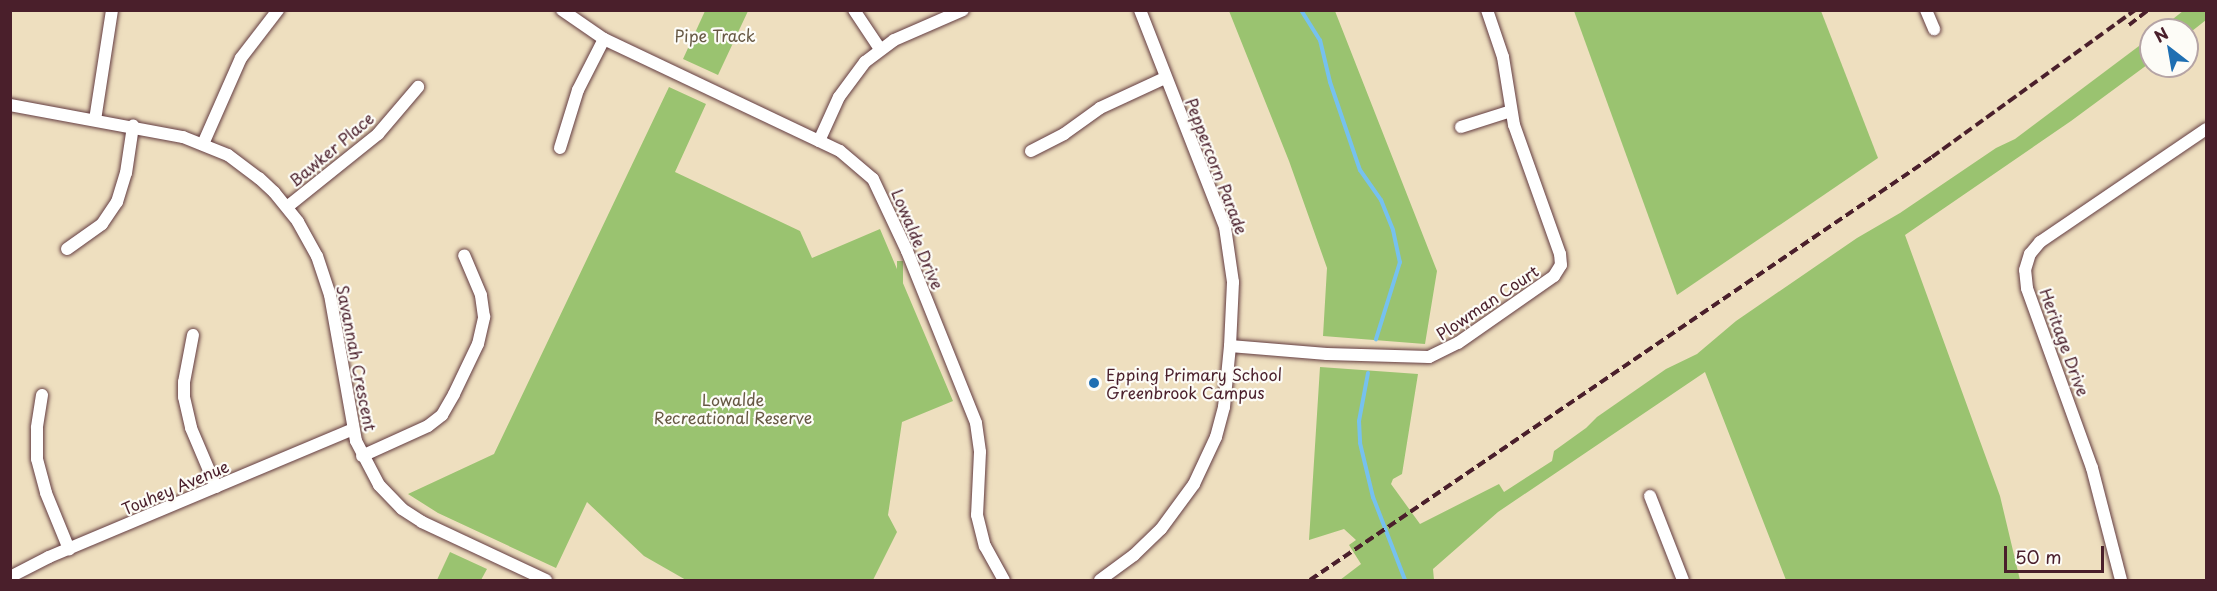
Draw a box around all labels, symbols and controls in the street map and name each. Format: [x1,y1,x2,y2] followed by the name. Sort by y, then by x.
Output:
[2139,18,2199,78] north arrow
[2149,21,2172,48] text: N
[674,25,756,45] park label: Pipe Track
[1182,95,1252,237] street label: Peppercorn Parade
[284,108,378,190] street label: Bawker Place
[888,185,948,293] street label: Lowalde Drive
[1432,261,1542,343] street label: Plowman Court
[333,283,381,433] street label: Savannah Crescent
[2037,286,2093,398] street label: Heritage Drive
[1106,364,1282,402] place label: Epping Primary School Greenbrook Campus
[1087,376,1101,390] marker: Epping Primary School Greenbrook Campus
[654,389,812,427] park label: Lowalde Recreational Reserve
[119,456,231,518] street label: Touhey Avenue
[2007,534,2108,572] scale bar
[2015,543,2062,570] text: 50 m

